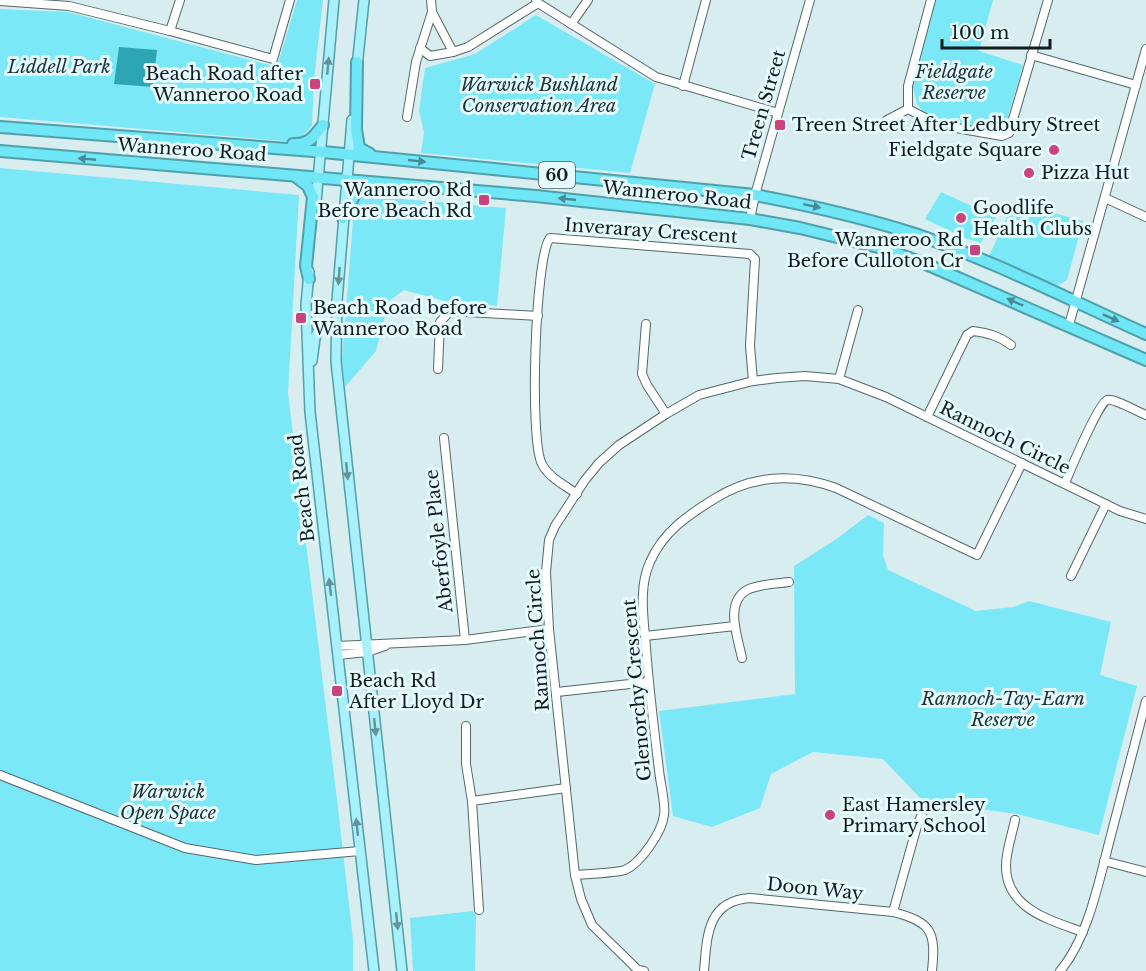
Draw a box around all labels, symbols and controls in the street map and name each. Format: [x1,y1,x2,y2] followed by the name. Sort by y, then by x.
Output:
[942,12,1050,50] scale bar
[951,22,1009,44] text: 100 m
[738,47,790,163] street label: Treen Street
[6,56,111,78] park label: Liddell Park
[323,57,332,76] one-way arrow
[914,61,993,104] park label: Fieldgate Reserve
[146,63,303,106] place label: Beach Road after Wanneroo Road
[460,74,618,117] park label: Warwick Bushland Conservation Area
[308,77,322,91] marker: Beach Road after Wanneroo Road
[792,114,1100,136] place label: Treen Street After Ledbury Street
[773,118,787,132] marker: Treen Street After Ledbury Street
[116,134,267,166] street label: Wanneroo Road
[888,139,1042,161] place label: Fieldgate Square
[1047,143,1061,157] marker: Fieldgate Square
[77,154,96,164] one-way arrow
[408,156,427,166] one-way arrow
[539,162,575,188] road number: 60
[1041,162,1130,184] place label: Pizza Hut
[1022,166,1036,180] marker: Pizza Hut
[600,176,753,214] street label: Wanneroo Road
[318,179,472,222] place label: Wanneroo Rd Before Beach Rd
[477,193,491,207] marker: Wanneroo Rd Before Beach Rd
[557,194,576,204] one-way arrow
[973,197,1092,240] place label: Goodlife Health Clubs
[803,202,821,212] one-way arrow
[954,211,968,225] marker: Goodlife Health Clubs
[564,214,739,248] street label: Inveraray Crescent
[787,229,963,272] place label: Wanneroo Rd Before Culloton Cr
[968,243,982,257] marker: Wanneroo Rd Before Culloton Cr
[334,267,343,286] one-way arrow
[312,297,487,340] place label: Beach Road before Wanneroo Road
[1006,297,1024,307] one-way arrow
[294,311,308,325] marker: Beach Road before Wanneroo Road
[1103,314,1120,323] one-way arrow
[936,397,1074,479] street label: Rannoch Circle
[284,432,320,544] street label: Beach Road
[342,461,352,480] one-way arrow
[421,468,458,615] street label: Aberfoyle Place
[522,568,554,712] street label: Rannoch Circle
[325,578,335,597] one-way arrow
[618,598,656,782] street label: Glenorchy Crescent
[348,670,484,713] place label: Beach Rd After Lloyd Dr
[330,684,344,698] marker: Beach Rd After Lloyd Dr
[920,688,1085,731] park label: Rannoch-Tay-Earn Reserve
[370,718,380,737] one-way arrow
[120,781,216,824] park label: Warwick Open Space
[842,794,986,837] place label: East Hamersley Primary School
[823,808,837,822] marker: East Hamersley Primary School
[352,817,362,836] one-way arrow
[766,873,865,905] street label: Doon Way
[392,912,401,931] one-way arrow

